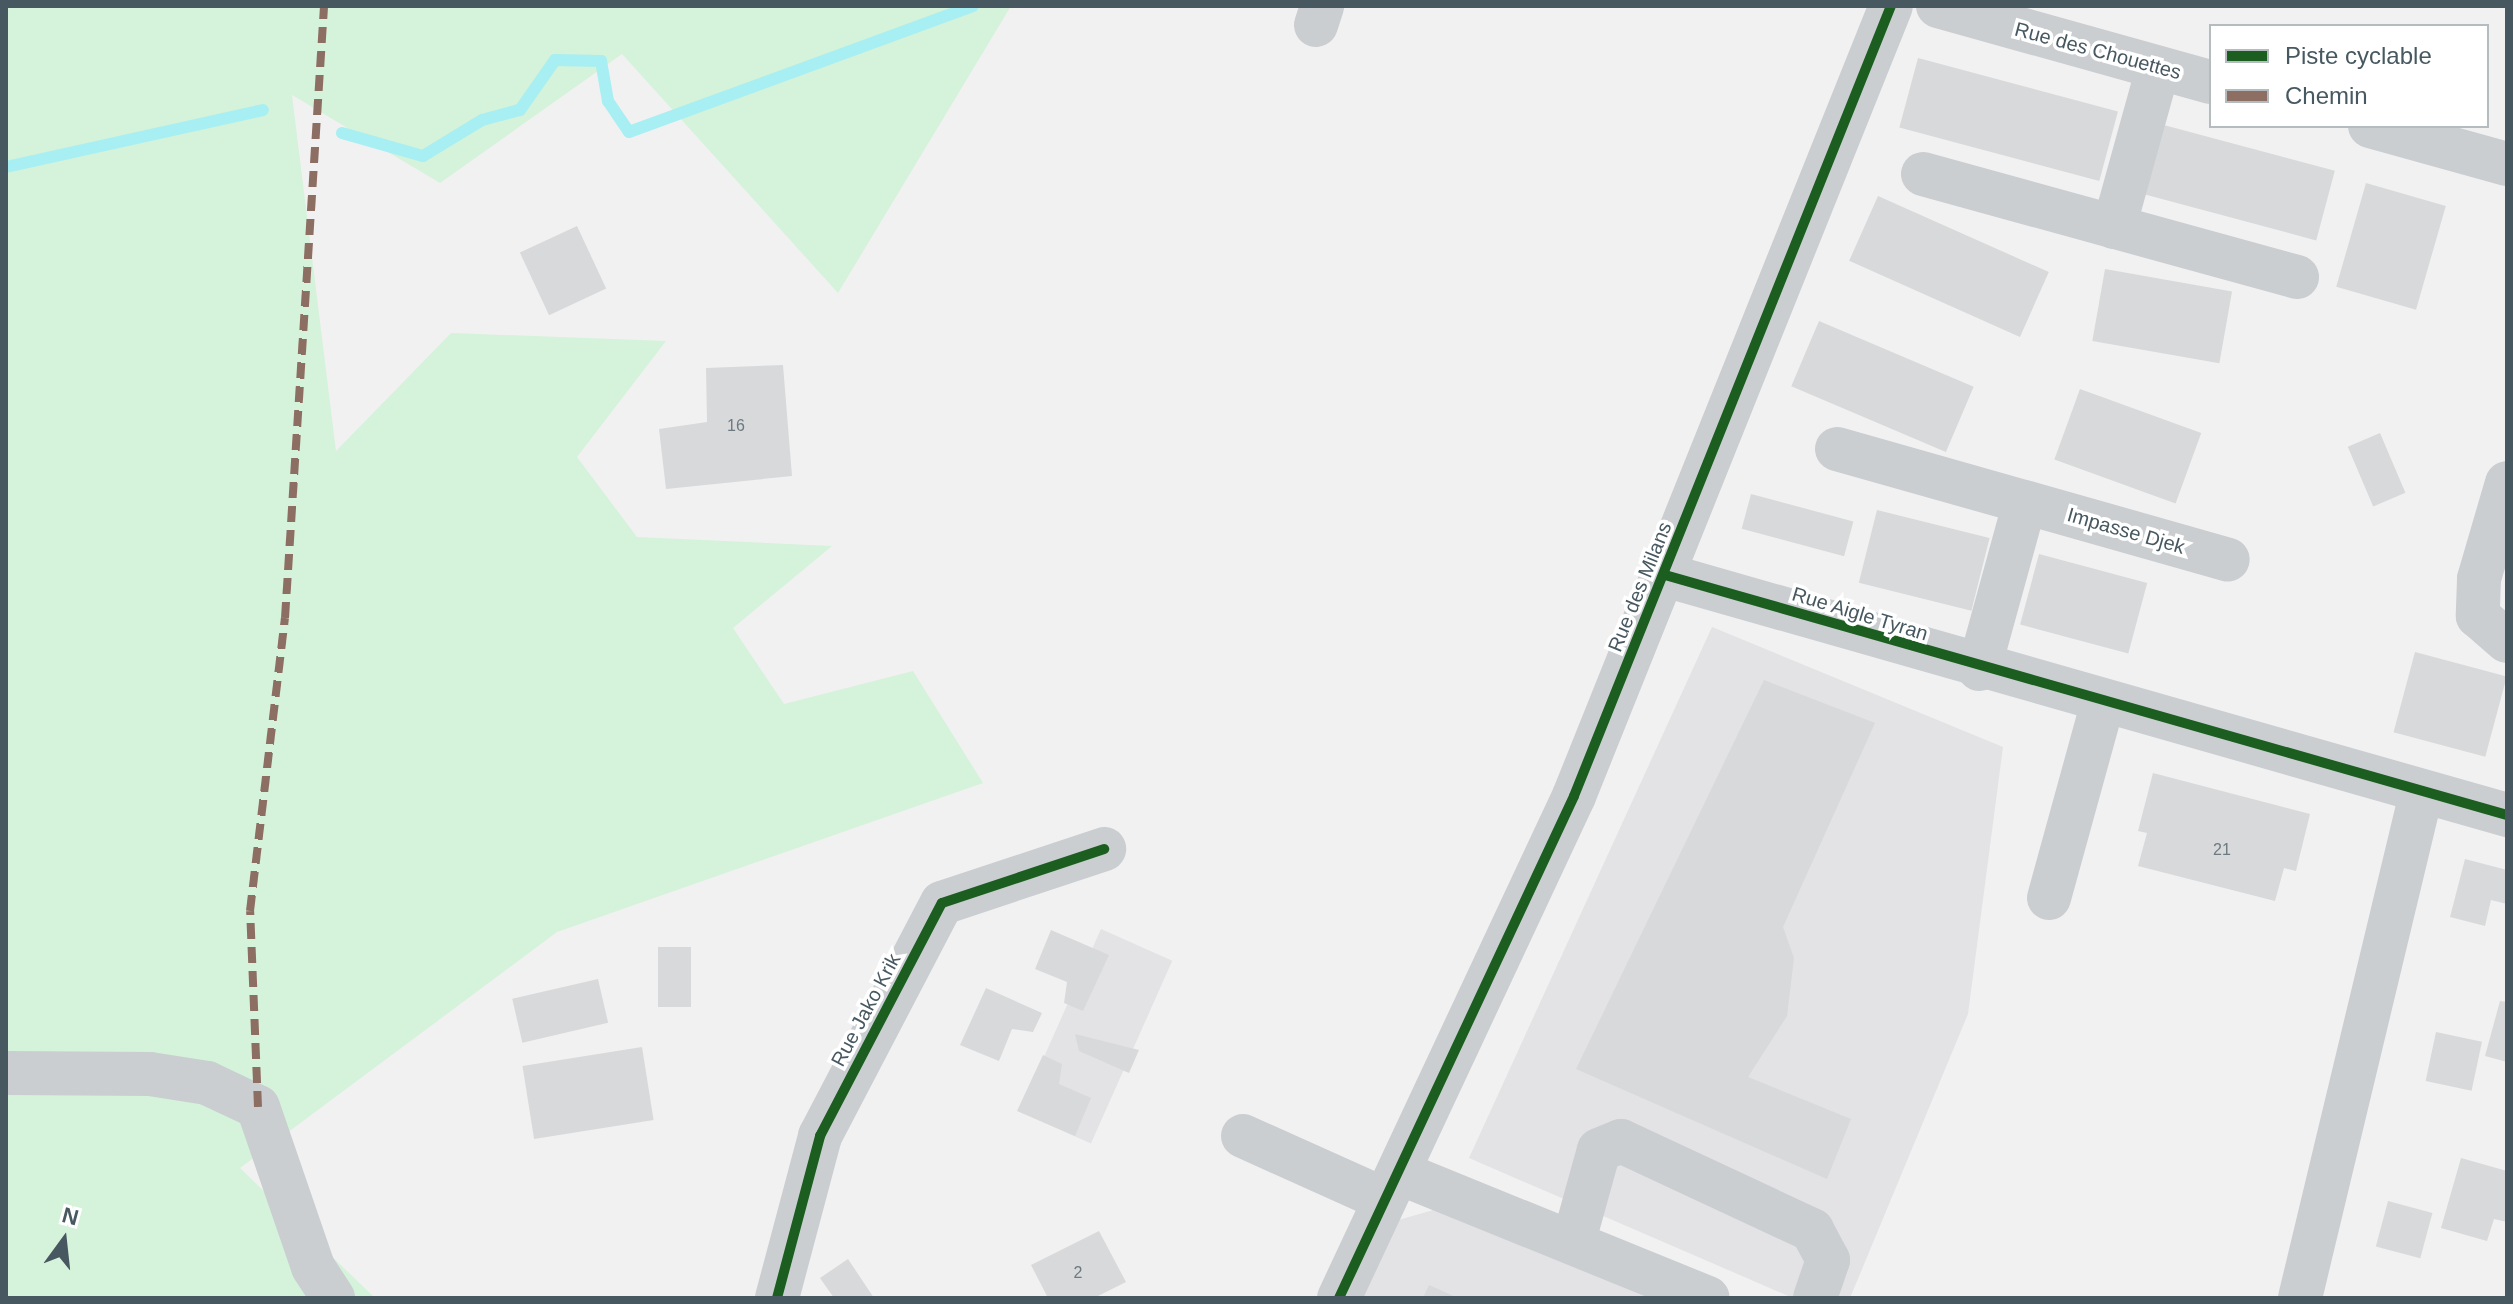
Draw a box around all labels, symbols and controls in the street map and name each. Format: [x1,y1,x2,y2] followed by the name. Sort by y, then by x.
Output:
[2012,17,2184,85] street label: Rue des Chouettes
[2209,24,2489,128] legend
[2285,42,2432,69] text: Piste cyclable
[2285,82,2368,109] text: Chemin
[727,416,745,436] house number: 16
[2064,503,2188,559] street label: Impasse Djek
[1603,519,1677,655] street label: Rue des Milans
[1788,582,1932,646] street label: Rue Aigle Tyran
[2213,840,2231,860] house number: 21
[826,949,906,1071] street label: Rue Jako Krik
[24,1200,104,1280] north arrow
[59,1202,81,1230] text: N
[1074,1263,1082,1283] house number: 2

